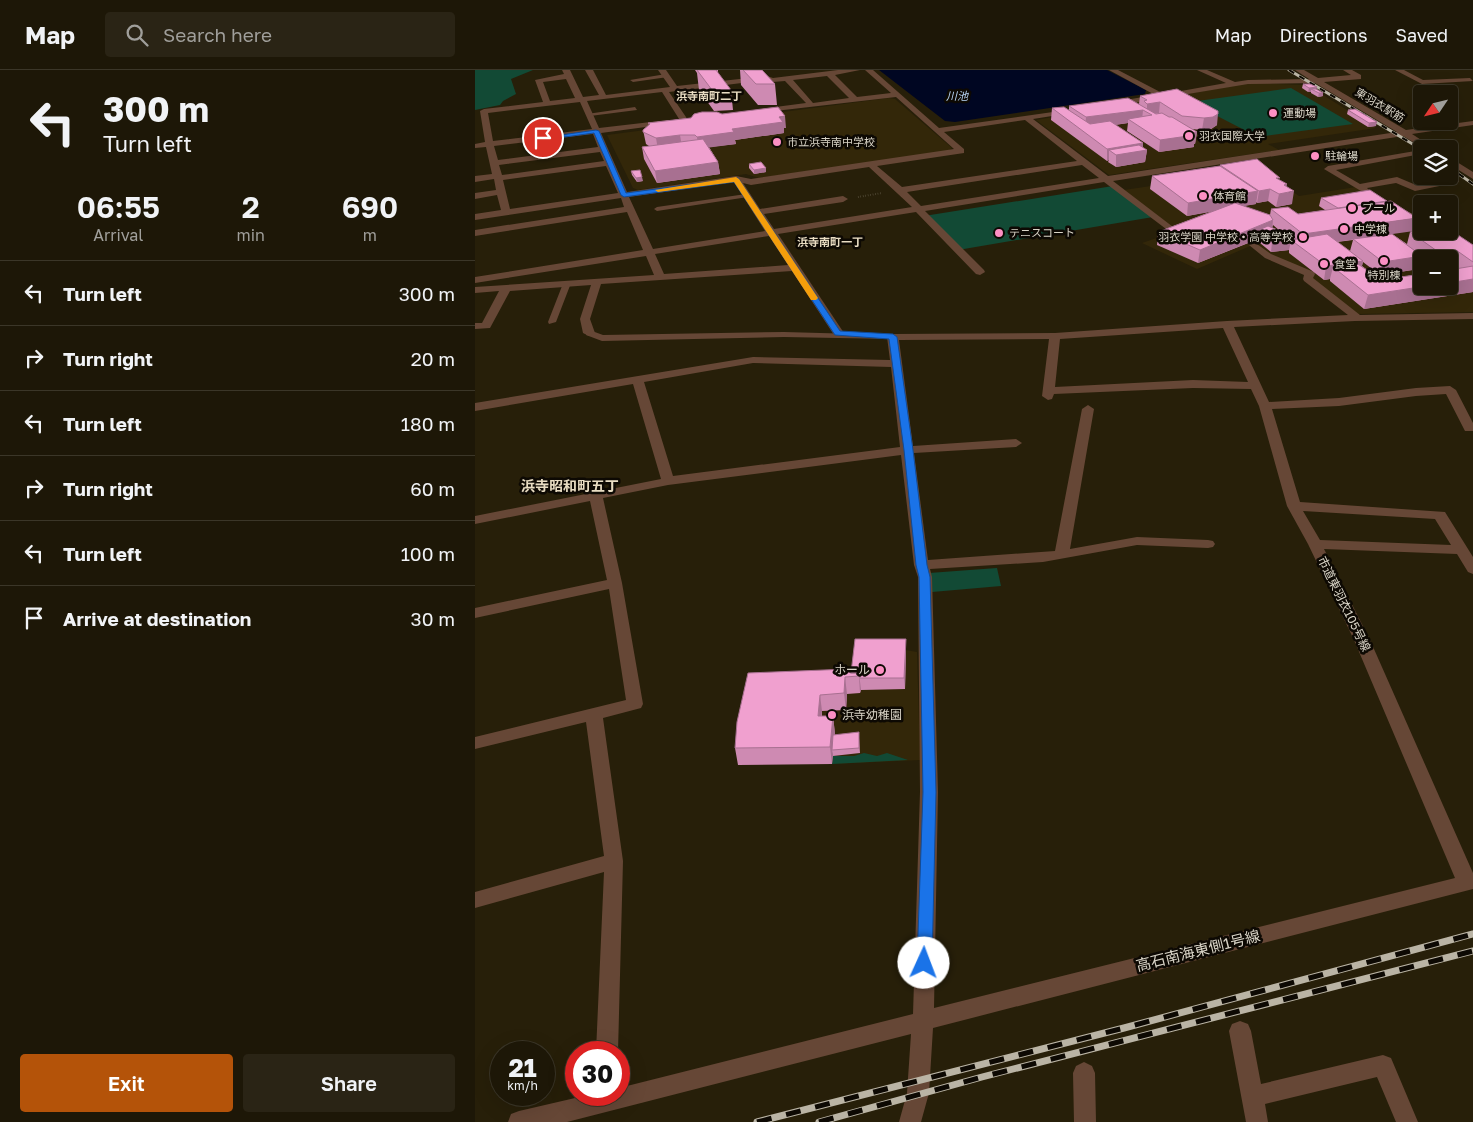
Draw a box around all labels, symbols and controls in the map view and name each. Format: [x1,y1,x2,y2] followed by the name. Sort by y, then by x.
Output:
[105,12,455,57] search box
[25,20,75,49] text: Map
[123,21,151,49] icon: search
[163,23,272,46] text: Search here
[1215,24,1251,46] text: Map
[1279,24,1367,46] text: Directions
[1395,24,1448,46] text: Saved
[1353,85,1407,124] street label: 東羽衣駅筋
[1413,85,1457,130] north arrow
[1413,85,1458,295] map controls
[103,88,209,130] text: 300 m
[676,89,742,102] district label: 浜寺南町二丁
[946,89,969,102] water label: 川池
[20,90,85,155] icon: left
[1283,106,1316,119] place label: 運動場
[1267,107,1279,119] marker: 運動場
[522,117,564,159] pin
[529,124,557,152] icon: arrive
[1199,129,1265,142] place label: 羽衣国際大学
[103,130,192,157] text: Turn left
[1183,130,1195,142] marker: 羽衣国際大学
[787,135,875,148] place label: 市立浜寺南中学校
[771,136,783,148] marker: 市立浜寺南中学校
[1413,140,1458,185] button: layers
[1325,149,1358,162] place label: 駐輪場
[1309,150,1321,162] marker: 駐輪場
[77,189,160,225] text: 06:55
[242,189,260,225] text: 2
[342,189,398,225] text: 690
[1213,189,1246,202] place label: 体育館
[1197,190,1209,202] marker: 体育館
[1413,195,1458,240] button: +
[1362,201,1395,214] place label: プール
[1346,202,1358,214] marker: プール
[1354,222,1387,235] place label: 中学棟
[1338,223,1350,235] marker: 中学棟
[93,225,143,245] text: Arrival
[237,225,265,245] text: min
[363,225,377,245] text: m
[1009,226,1075,239] place label: テニスコート
[993,227,1005,239] marker: テニスコート
[1158,230,1293,243] place label: 羽衣学園 中学校・高等学校
[1297,231,1309,243] marker: 羽衣学園 中学校・高等学校
[797,235,863,248] district label: 浜寺南町一丁
[1413,250,1458,295] button: −
[1378,255,1390,267] marker: 特別棟
[1334,257,1356,270] place label: 食堂
[1318,258,1330,270] marker: 食堂
[1368,268,1401,281] place label: 特別棟
[20,279,48,307] icon: left
[63,282,142,305] text: Turn left
[399,282,455,305] text: 300 m
[20,344,48,372] icon: right
[63,347,153,370] text: Turn right
[411,347,455,370] text: 20 m
[20,409,48,437] icon: left
[63,412,142,435] text: Turn left
[401,412,455,435] text: 180 m
[20,474,48,502] icon: right
[63,477,153,500] text: Turn right
[410,477,455,500] text: 60 m
[521,477,619,494] district label: 浜寺昭和町五丁
[20,539,48,567] icon: left
[63,542,142,565] text: Turn left
[401,542,455,565] text: 100 m
[1315,554,1374,654] street label: 市道東羽衣105号線
[20,604,48,632] icon: arrive
[63,607,251,630] text: Arrive at destination
[411,607,455,630] text: 30 m
[834,662,870,677] place label: ホール
[874,664,886,676] marker: ホール
[842,707,902,722] place label: 浜寺幼稚園
[826,709,838,721] marker: 浜寺幼稚園
[1134,926,1262,974] street label: 高石南海東側1号線
[897,936,949,988] position arrow
[565,1041,630,1106] speed limit sign: 30
[508,1052,537,1083] text: 21
[20,1054,233,1112] button: Exit
[243,1054,455,1112] button: Share
[507,1078,538,1093] text: km/h

